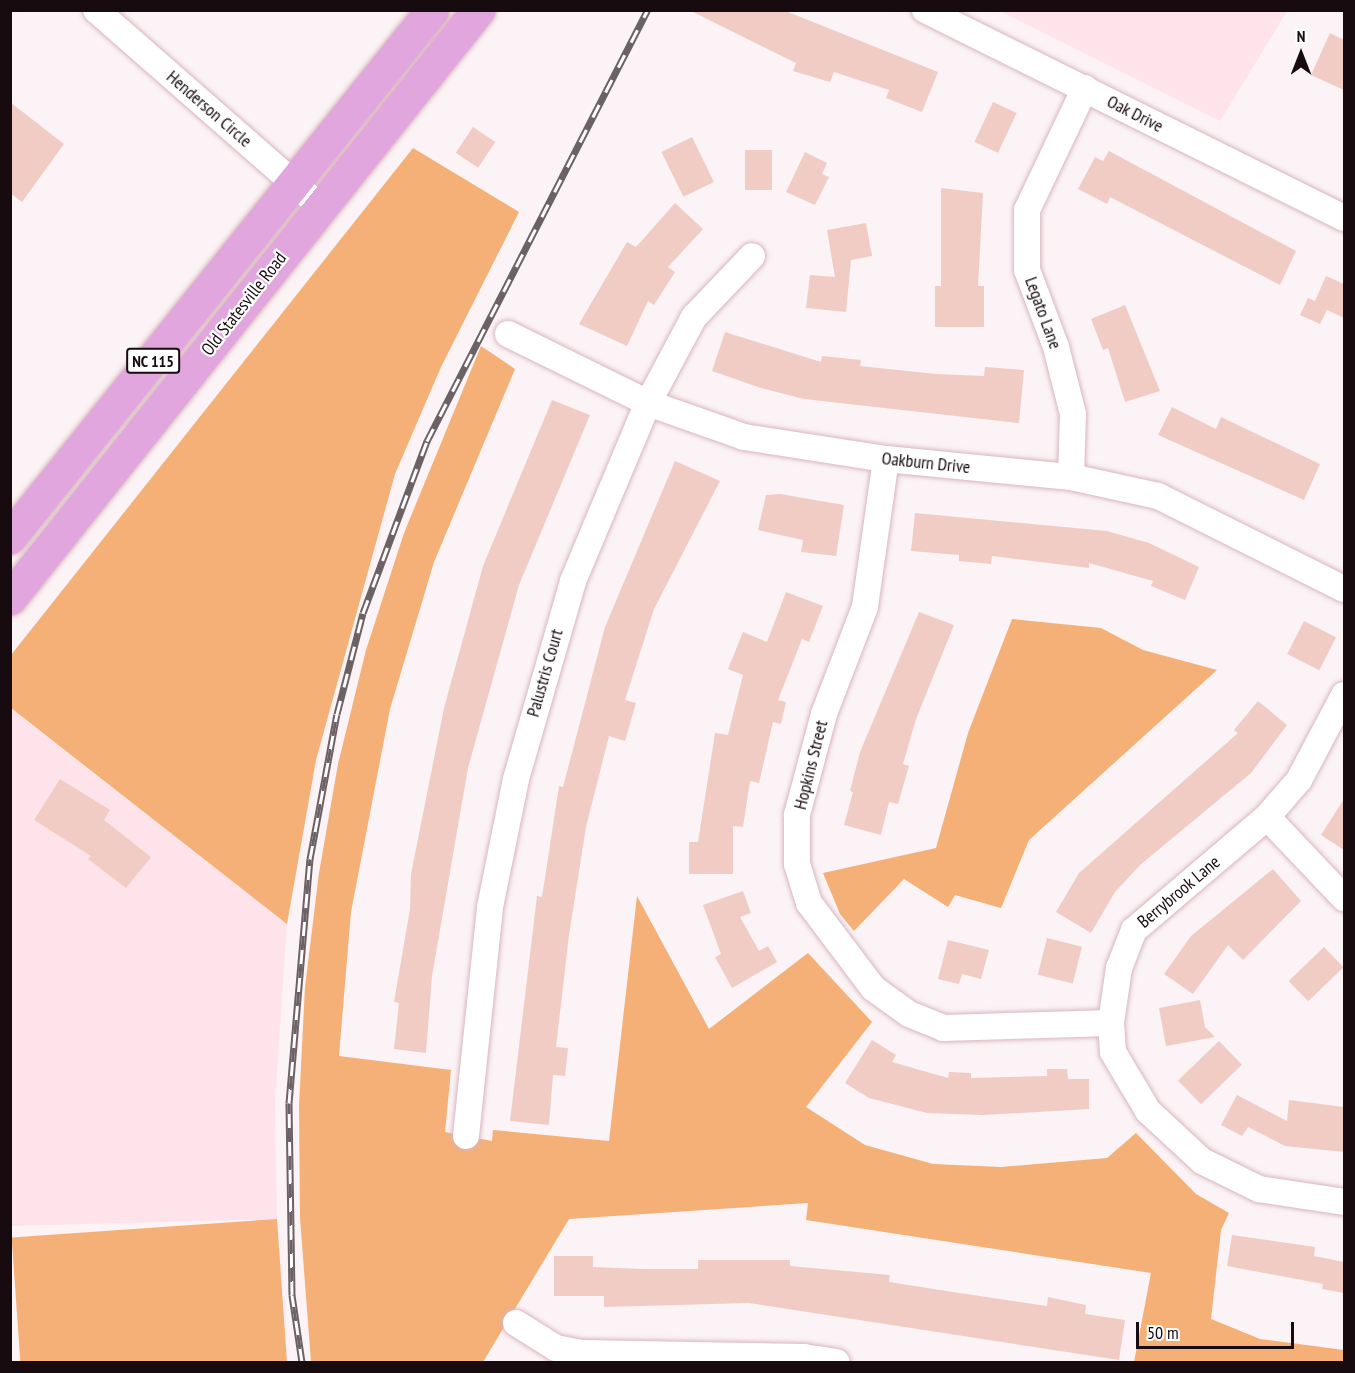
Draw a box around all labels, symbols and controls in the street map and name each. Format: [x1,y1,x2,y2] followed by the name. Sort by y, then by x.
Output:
[1271,24,1331,84] north arrow
[1297,26,1305,46] text: N
[162,66,256,152] street label: Henderson Circle
[1103,91,1167,137] street label: Oak Drive
[197,248,291,360] street label: Old Statesville Road
[1020,274,1066,352] street label: Legato Lane
[124,348,182,374] road number: NC 115
[881,448,971,478] street label: Oakburn Drive
[522,627,568,719] street label: Palustris Court
[789,718,833,812] street label: Hopkins Street
[1133,851,1225,933] street label: Berrybrook Lane
[1139,1310,1296,1348] scale bar
[1147,1321,1179,1344] text: 50 m

